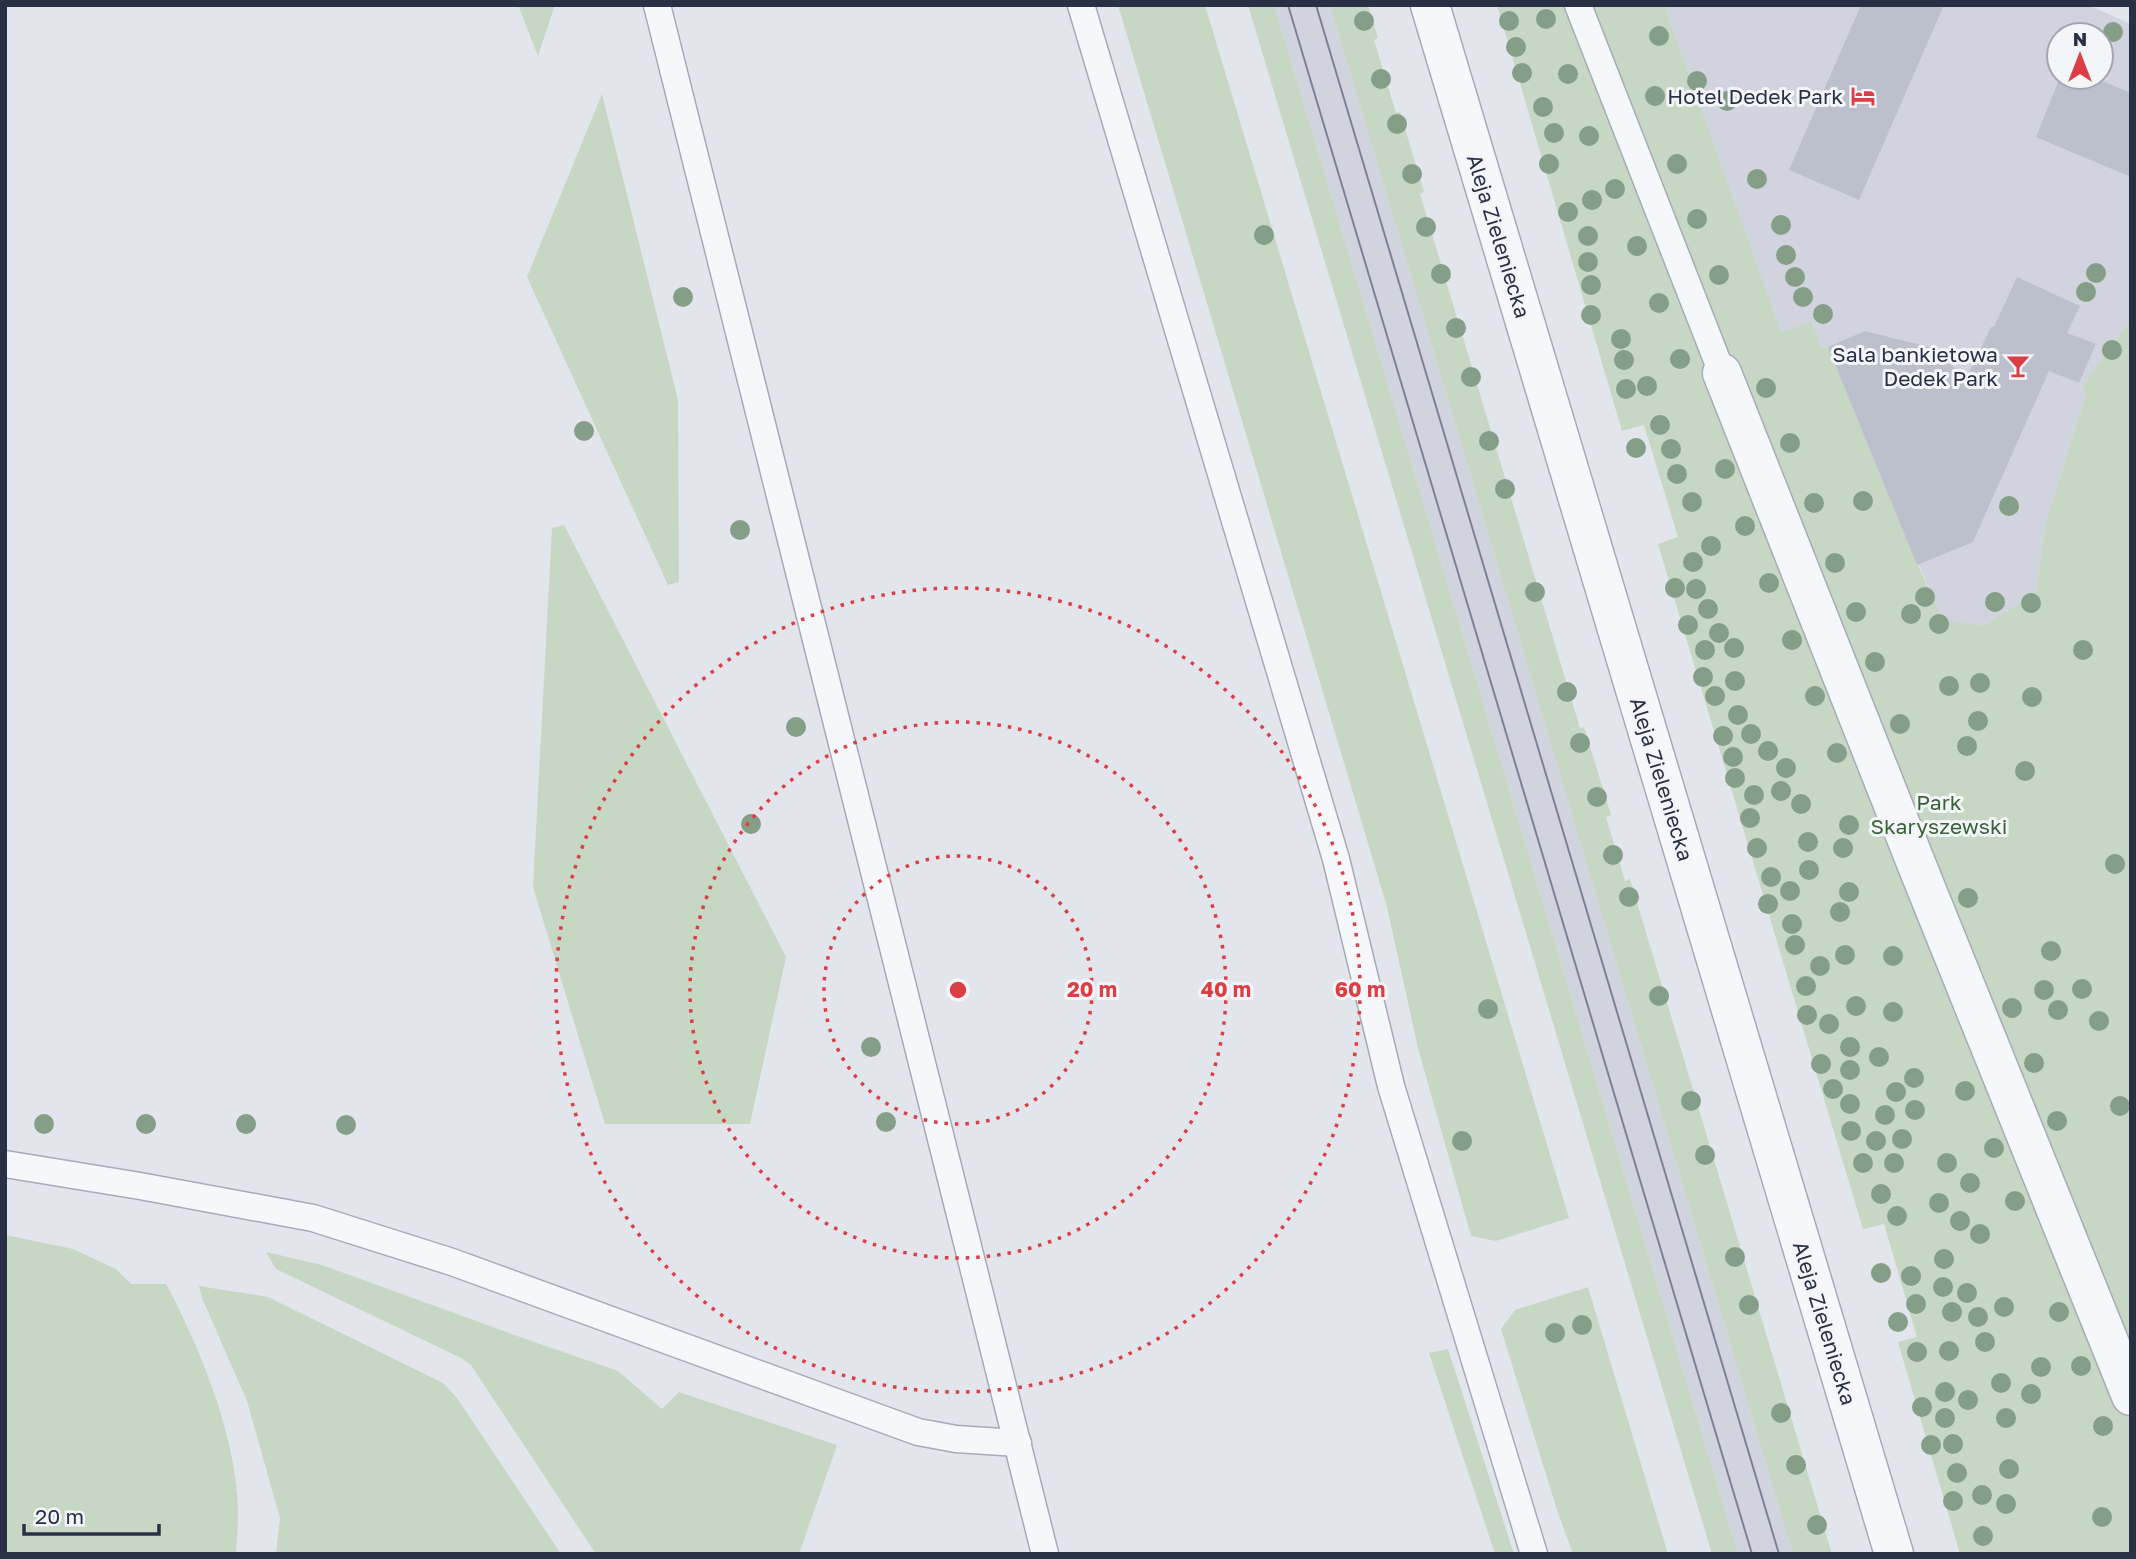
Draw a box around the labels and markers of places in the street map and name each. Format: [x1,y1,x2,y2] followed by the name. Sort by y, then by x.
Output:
[1849,82,1877,110] hotel icon: Hotel Dedek Park
[1667,83,1843,109] place label: Hotel Dedek Park
[1832,341,1998,391] place label: Sala bankietowa Dedek Park
[2004,352,2032,380] bar icon: Sala bankietowa Dedek Park
[946,978,970,1002] centre of rings

